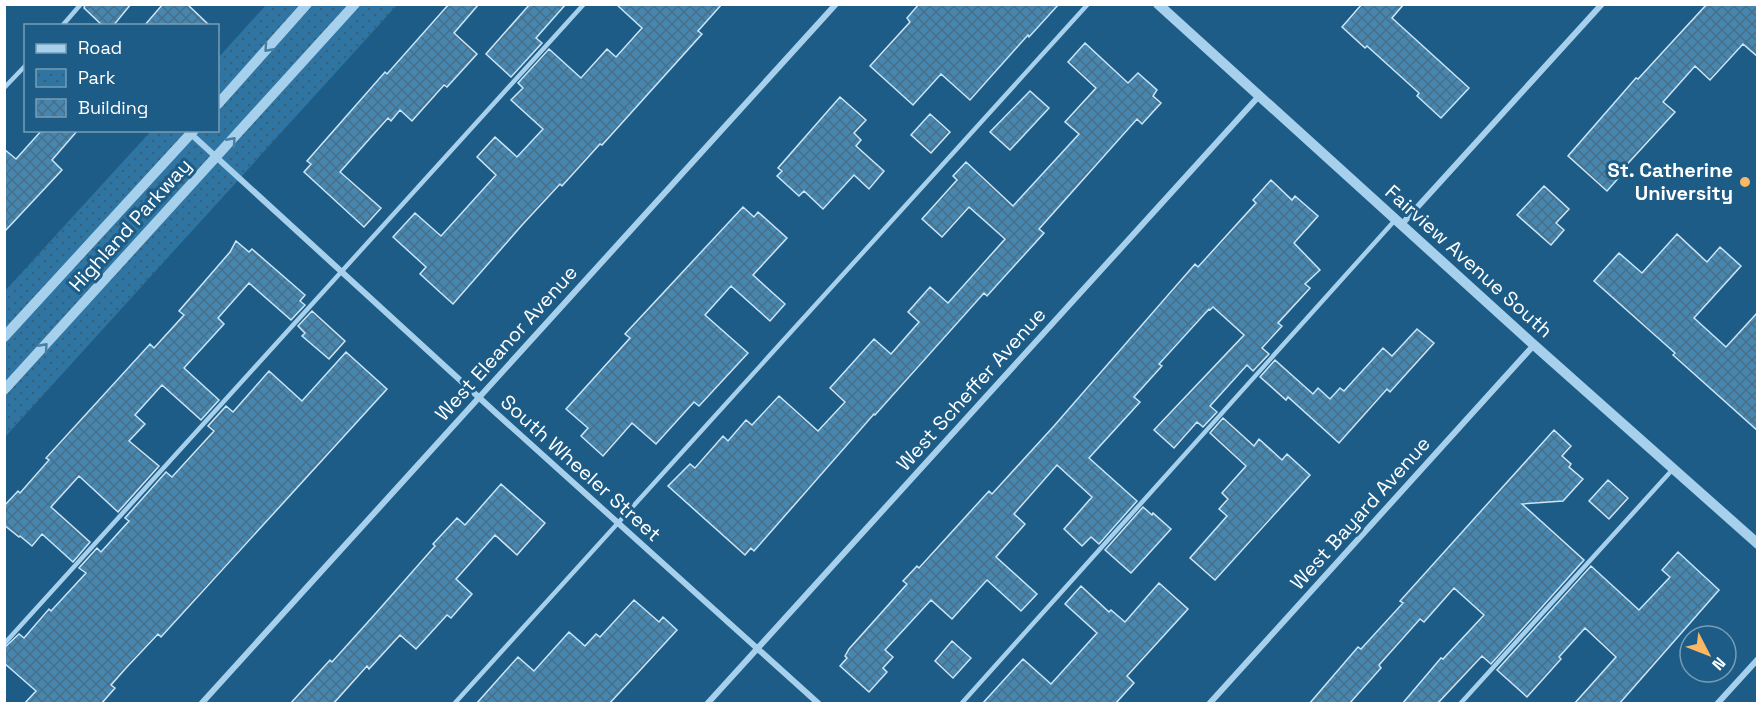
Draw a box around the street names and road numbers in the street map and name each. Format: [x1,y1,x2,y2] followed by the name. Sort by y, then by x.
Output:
[63,153,197,297] street label: Highland Parkway
[1380,179,1558,343] street label: Fairview Avenue South
[429,260,583,426] street label: West Eleanor Avenue
[891,302,1051,476] street label: West Scheffer Avenue
[495,389,667,547] street label: South Wheeler Street
[1284,431,1436,595] street label: West Bayard Avenue

